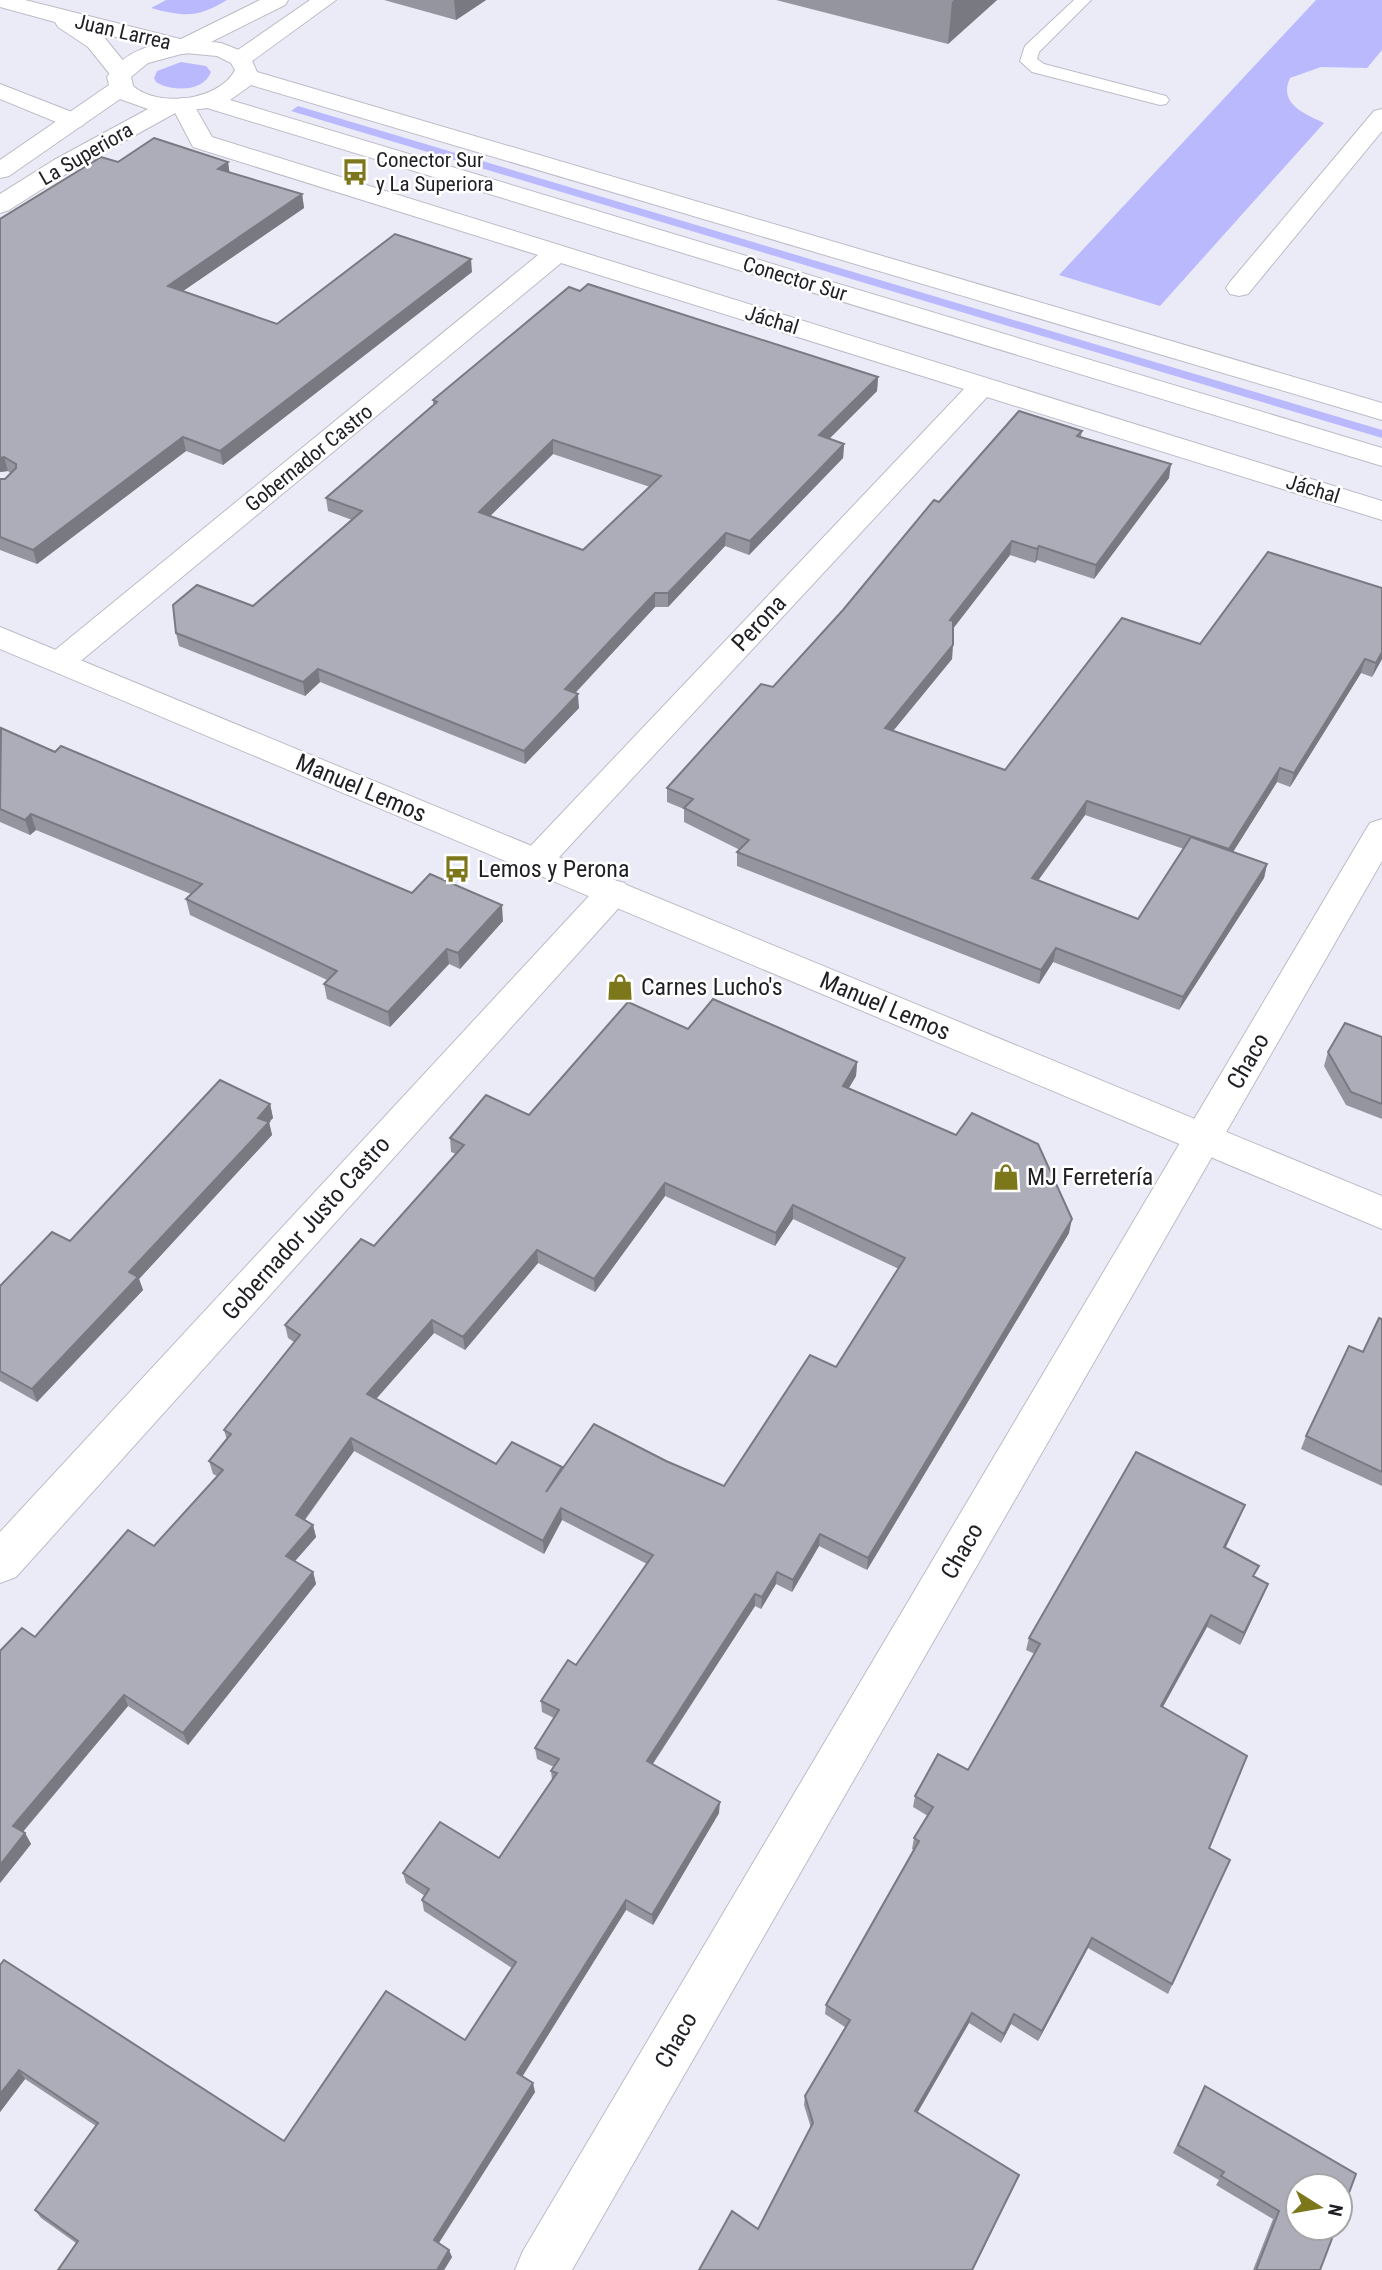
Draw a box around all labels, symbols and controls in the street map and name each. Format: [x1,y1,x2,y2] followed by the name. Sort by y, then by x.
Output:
[73,9,173,55] street label: Juan Larrea
[35,118,137,190] street label: La Superiora
[376,148,493,196] place label: Conector Sur y La Superiora
[340,157,370,187] bus stop icon: Conector Sur y La Superiora
[740,252,850,306] street label: Conector Sur
[742,300,802,340] street label: Jáchal
[241,399,377,517] street label: Gobernador Castro
[1283,469,1343,509] street label: Jáchal
[726,589,792,657] street label: Perona
[292,748,430,828] street label: Manuel Lemos
[442,854,472,884] bus stop icon: Lemos y Perona
[478,855,629,883] place label: Lemos y Perona
[816,966,954,1046] street label: Manuel Lemos
[605,972,635,1002] shop icon: Carnes Lucho's
[641,973,783,1001] place label: Carnes Lucho's
[1221,1028,1275,1094] street label: Chaco
[216,1130,396,1326] street label: Gobernador Justo Castro
[991,1162,1021,1192] shop icon: MJ Ferretería
[1027,1163,1153,1191] place label: MJ Ferretería
[935,1518,989,1584] street label: Chaco
[649,2007,703,2073] street label: Chaco
[1284,2172,1354,2242] north arrow
[1323,2202,1348,2218] text: N

